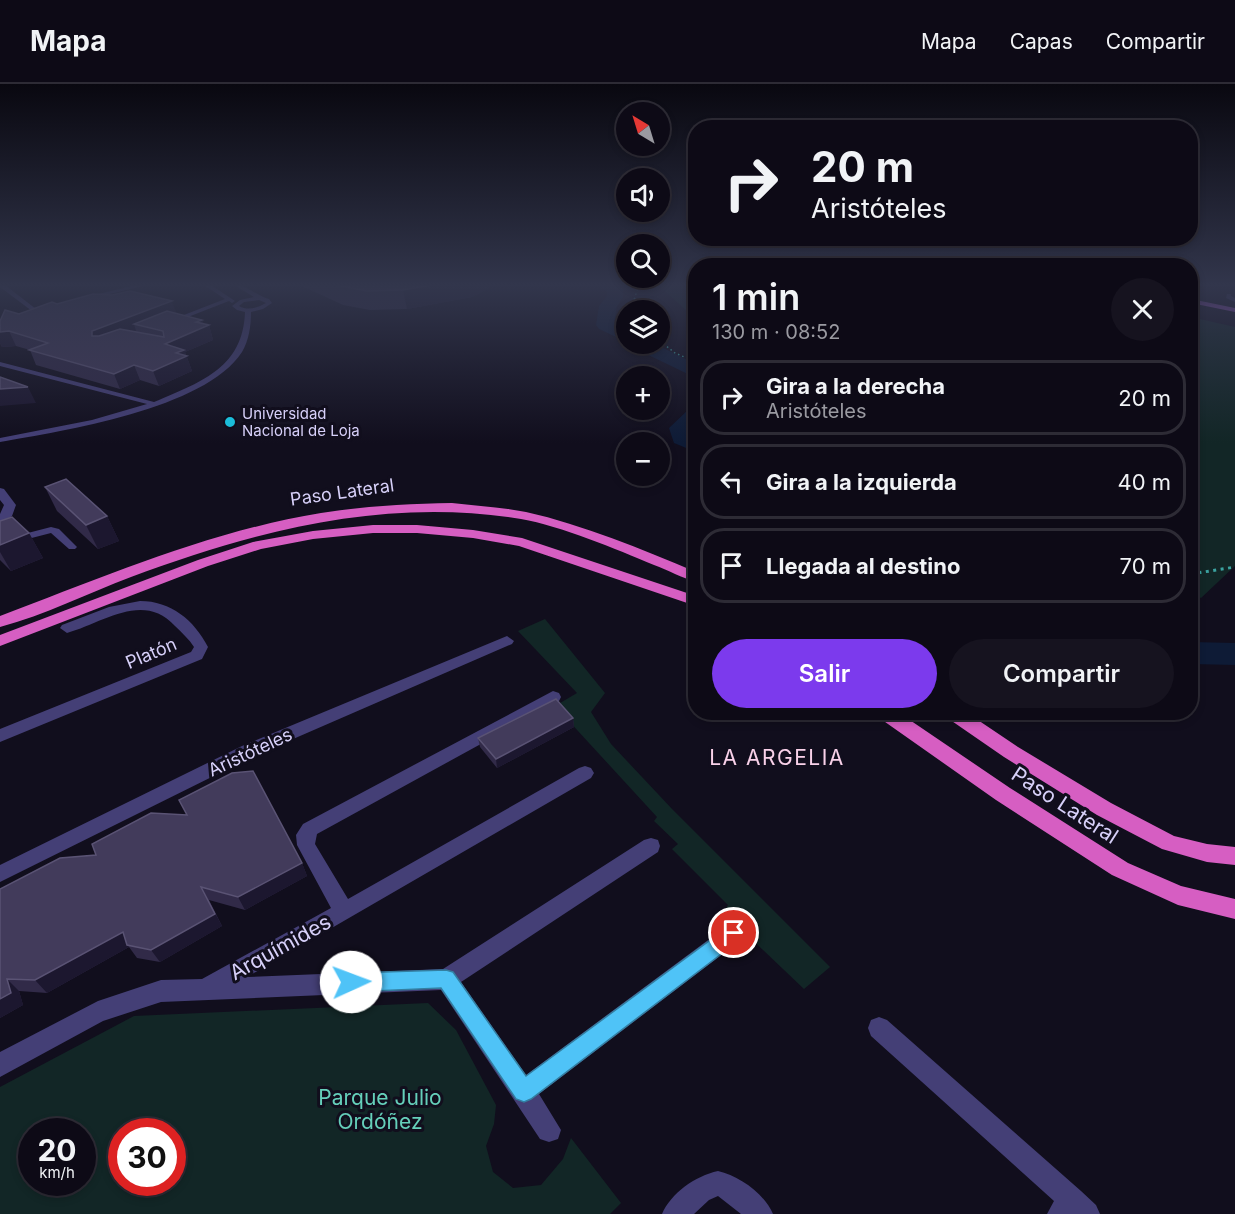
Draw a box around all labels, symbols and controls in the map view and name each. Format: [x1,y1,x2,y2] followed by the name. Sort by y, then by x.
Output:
[30,24,107,58] text: Mapa
[921,29,977,54] text: Mapa
[1010,29,1073,54] text: Capas
[1106,29,1205,54] text: Compartir
[616,102,670,156] north arrow
[616,102,670,486] map controls
[811,141,914,192] text: 20 m
[712,144,790,222] icon: right
[616,168,670,222] button: sound
[811,192,947,225] text: Aristóteles
[616,234,670,288] button: search
[712,275,800,319] text: 1 min
[1111,278,1174,341] button: close
[616,300,670,354] button: layers
[712,320,840,344] text: 130 m · 08:52
[616,366,670,420] button: +
[766,373,945,399] text: Gira a la derecha
[715,381,748,414] icon: right
[1118,385,1171,411] text: 20 m
[766,399,866,423] text: Aristóteles
[242,404,360,440] place label: Universidad Nacional de Loja
[223,415,237,429] marker: Universidad Nacional de Loja
[616,432,670,486] button: −
[715,465,748,498] icon: left
[766,469,957,495] text: Gira a la izquierda
[1117,469,1171,495] text: 40 m
[289,474,395,510] street label: Paso Lateral
[715,549,748,582] icon: arrive
[766,553,960,579] text: Llegada al destino
[1120,553,1171,579] text: 70 m
[122,633,180,673] street label: Platón
[712,639,937,708] button: Salir
[949,639,1174,708] button: Compartir
[205,723,295,781] street label: Aristóteles
[709,745,845,770] district label: LA ARGELIA
[1007,761,1123,849] street label: Paso Lateral
[708,907,759,958] pin
[225,909,335,985] street label: Arquímides
[717,916,750,949] icon: arrive
[319,950,383,1014] position arrow
[318,1085,442,1134] park label: Parque Julio Ordóñez
[108,1118,186,1196] speed limit sign: 30
[37,1132,77,1168] text: 20
[39,1163,75,1182] text: km/h

